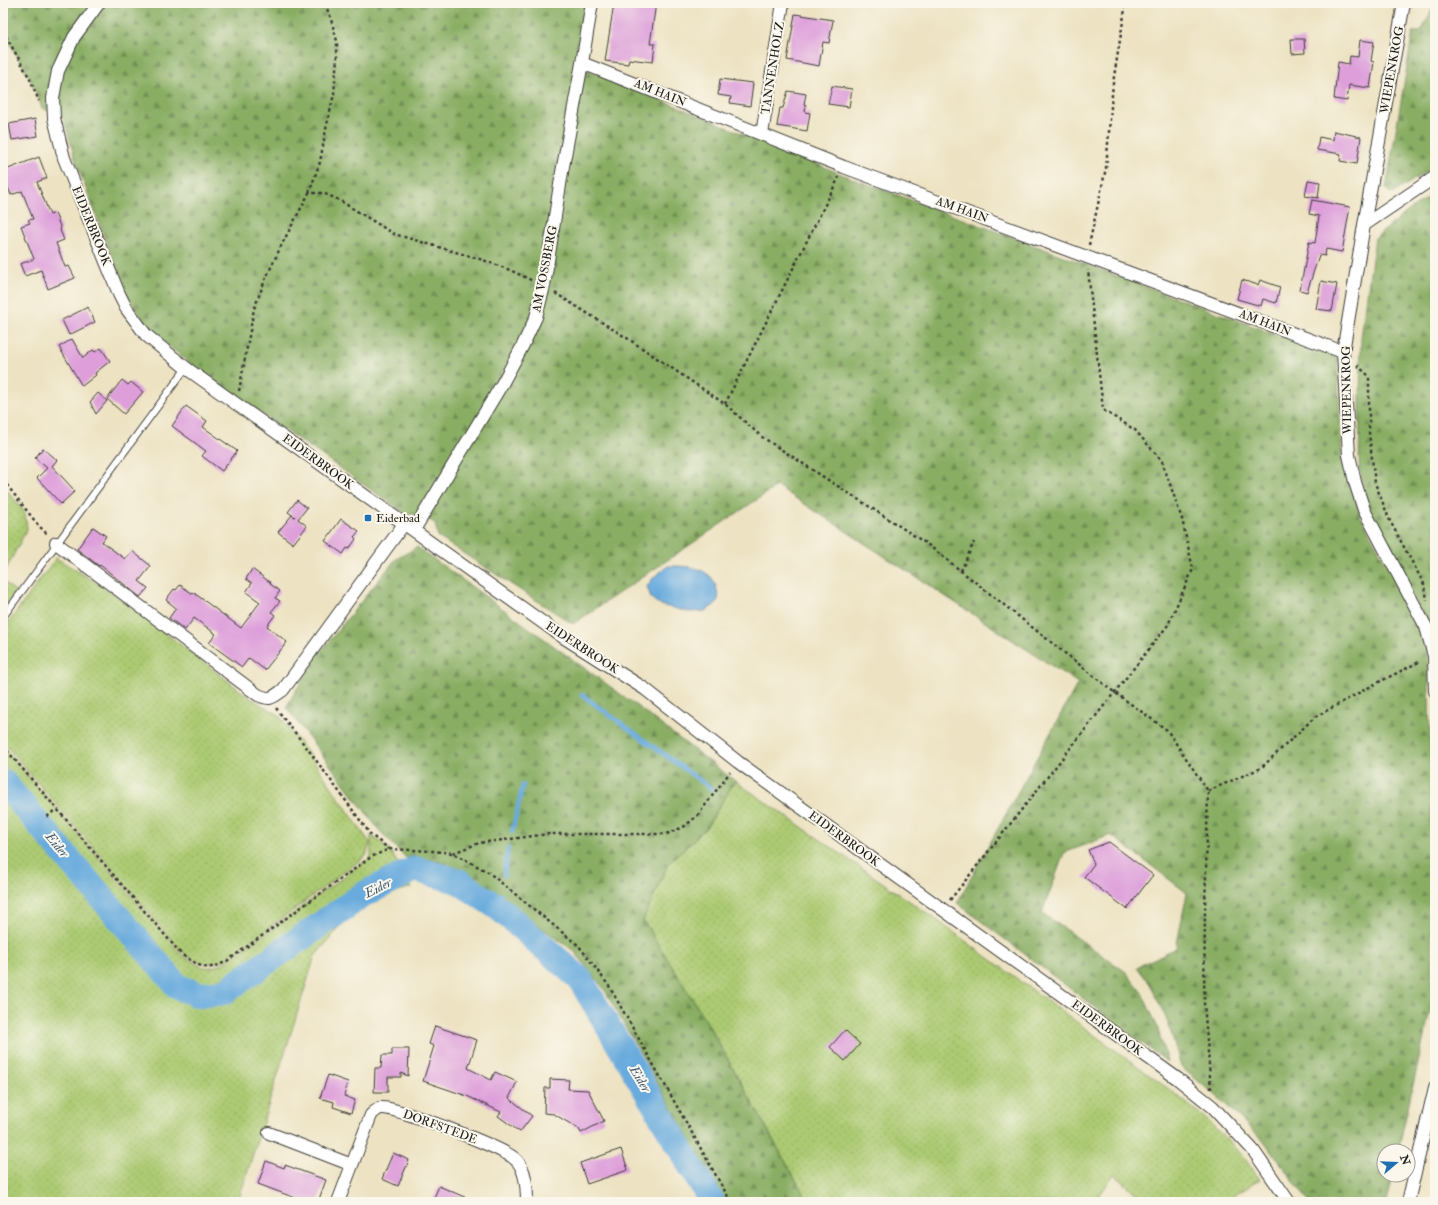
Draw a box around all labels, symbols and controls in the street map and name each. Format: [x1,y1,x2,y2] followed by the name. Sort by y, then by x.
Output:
[758,20,788,116] street label: TANNENHOLZ
[1377,25,1407,116] street label: WIEPENKROG
[631,75,688,110] street label: AM HAIN
[68,184,114,268] street label: EIDERBROOK
[933,193,991,227] street label: AM HAIN
[529,224,561,315] street label: AM VOSSBERG
[1236,306,1294,340] street label: AM HAIN
[1339,346,1355,435] street label: WIEPENKROG
[279,431,357,493] street label: EIDERBROOK
[376,511,420,526] place label: Eiderbad
[363,513,373,523] marker: Eiderbad
[543,619,622,678] street label: EIDERBROOK
[805,808,883,870] street label: EIDERBROOK
[41,828,73,862] water label: Eider
[361,874,395,902] water label: Eider
[1068,997,1146,1059] street label: EIDERBROOK
[625,1062,655,1096] water label: Eider
[401,1107,480,1148] street label: DORFSTEDE
[1376,1143,1416,1183] north arrow
[1397,1152,1413,1168] text: N

